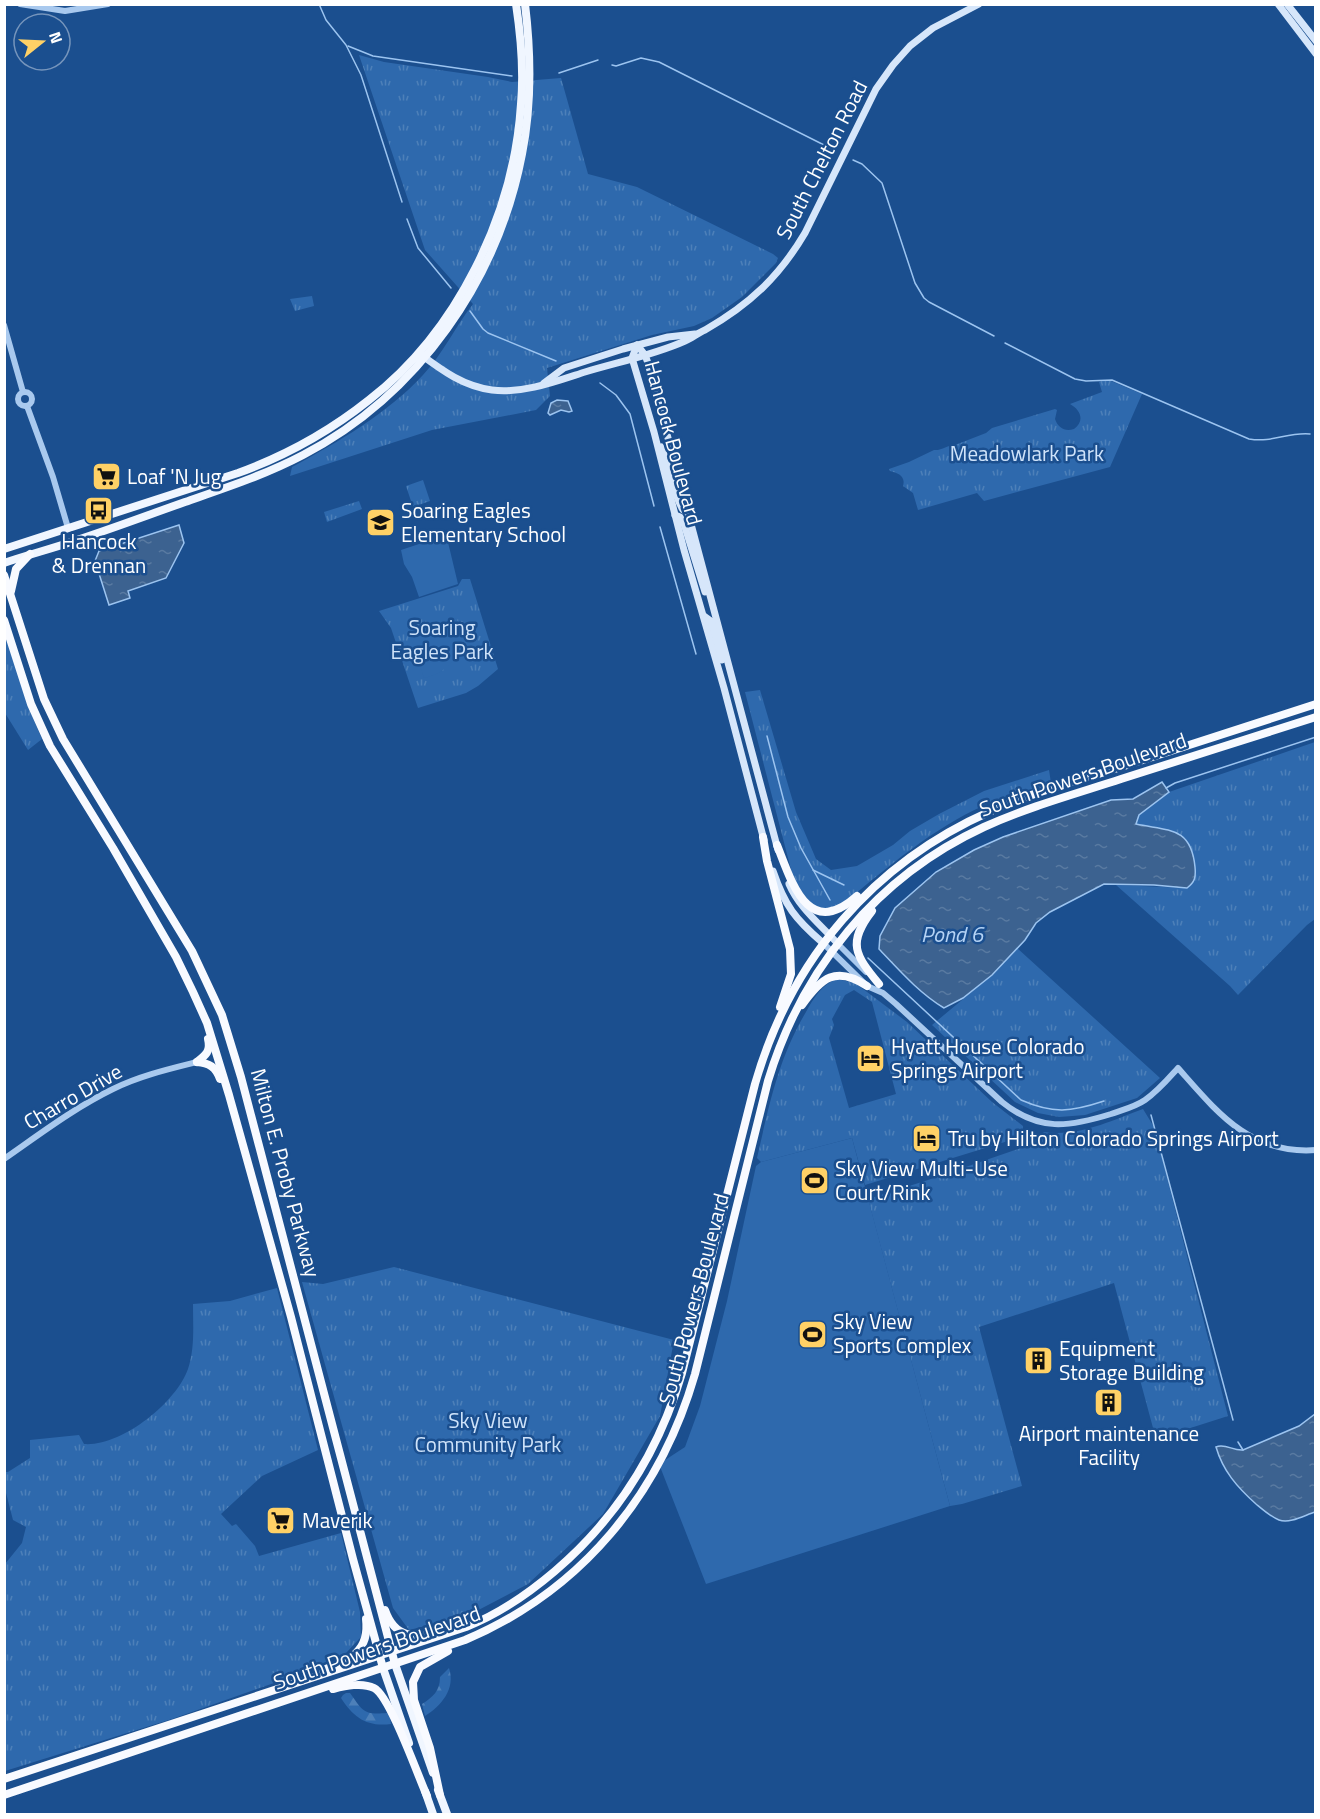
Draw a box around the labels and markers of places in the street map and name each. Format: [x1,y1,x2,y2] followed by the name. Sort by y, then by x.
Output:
[127,460,222,492] place label: Loaf 'N Jug
[90,461,122,493] supermarket icon: Loaf 'N Jug
[401,494,566,550] place label: Soaring Eagles Elementary School
[83,495,115,527] bus stop icon: Hancock & Drennan
[364,507,396,539] school or university icon: Soaring Eagles Elementary School
[52,525,146,581] place label: Hancock & Drennan
[891,1030,1085,1086] place label: Hyatt House Colorado Springs Airport
[854,1043,886,1075] hotel icon: Hyatt House Colorado Springs Airport
[948,1122,1279,1154] place label: Tru by Hilton Colorado Springs Airport
[911,1123,943,1155] hotel icon: Tru by Hilton Colorado Springs Airport
[835,1152,1008,1208] place label: Sky View Multi-Use Court/Rink
[798,1165,830,1197] sports icon: Sky View Multi-Use Court/Rink
[833,1305,972,1361] place label: Sky View Sports Complex
[796,1318,828,1350] sports icon: Sky View Sports Complex
[1059,1332,1204,1388] place label: Equipment Storage Building
[1022,1345,1054,1377] building icon: Equipment Storage Building
[1093,1387,1125,1419] building icon: Airport maintenance Facility
[1019,1417,1199,1473] place label: Airport maintenance Facility
[302,1504,373,1536] place label: Maverik
[265,1505,297,1537] supermarket icon: Maverik

